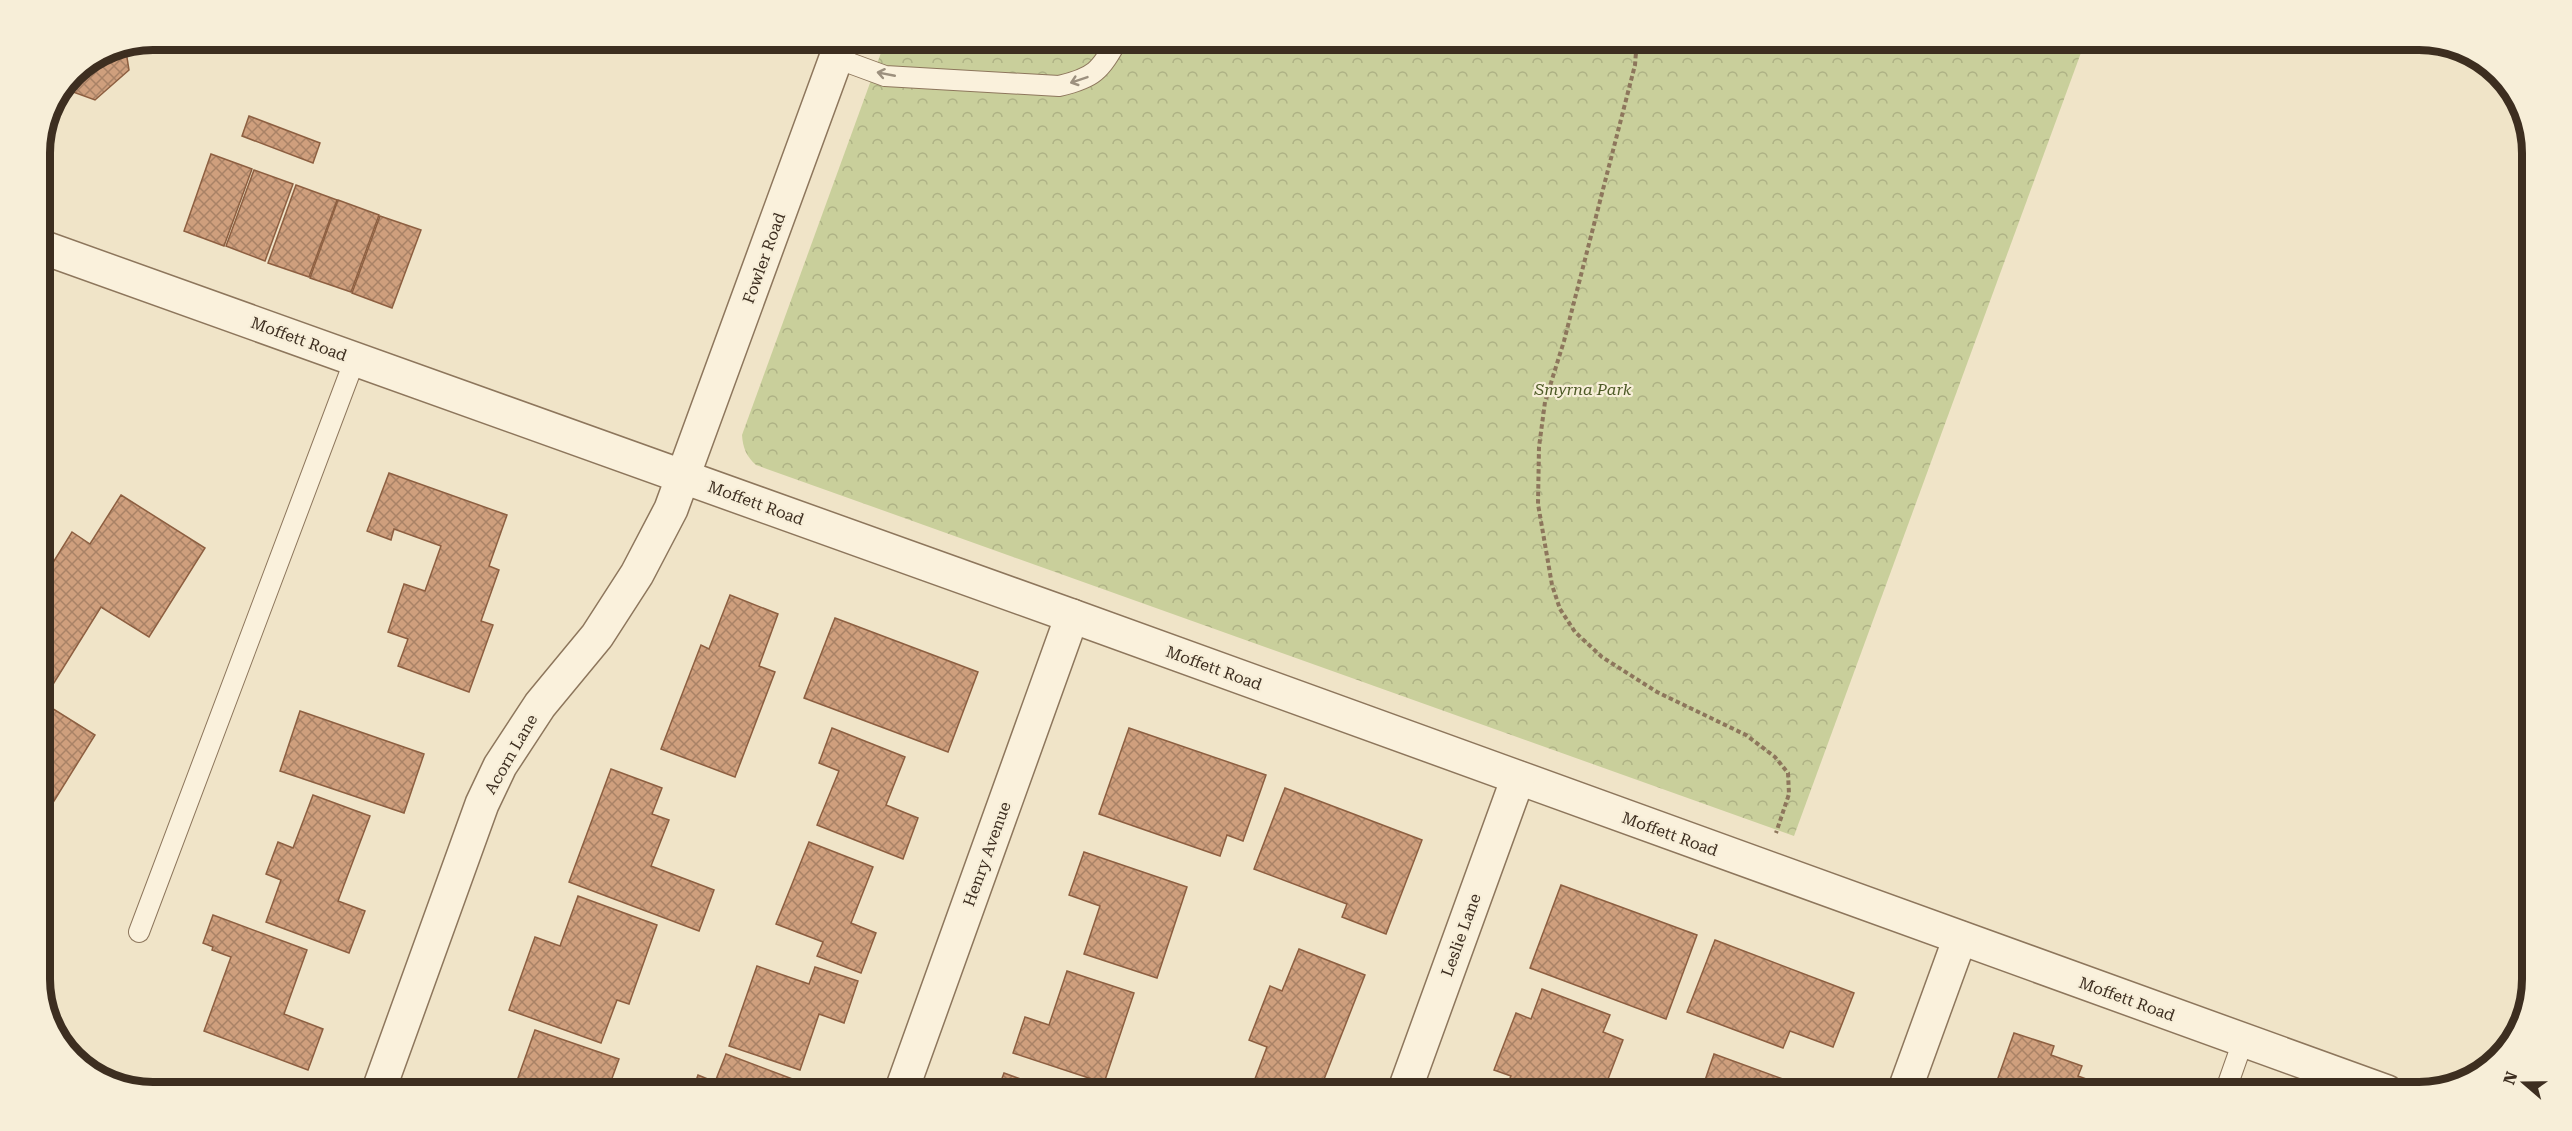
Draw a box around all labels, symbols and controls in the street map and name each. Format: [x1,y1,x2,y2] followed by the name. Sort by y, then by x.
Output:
[877,68,896,79] one-way arrow
[1071,76,1089,87] one-way arrow
[739,210,789,306] street label: Fowler Road
[249,313,349,365] street label: Moffett Road
[1534,380,1632,399] park label: Smyrna Park
[706,477,806,529] street label: Moffett Road
[1164,642,1264,694] street label: Moffett Road
[481,711,542,797] street label: Acorn Lane
[959,799,1015,909] street label: Henry Avenue
[1620,808,1720,860] street label: Moffett Road
[1437,891,1485,979] street label: Leslie Lane
[2077,973,2177,1025] street label: Moffett Road
[2494,1053,2554,1113] north arrow
[2499,1069,2521,1087] text: N

